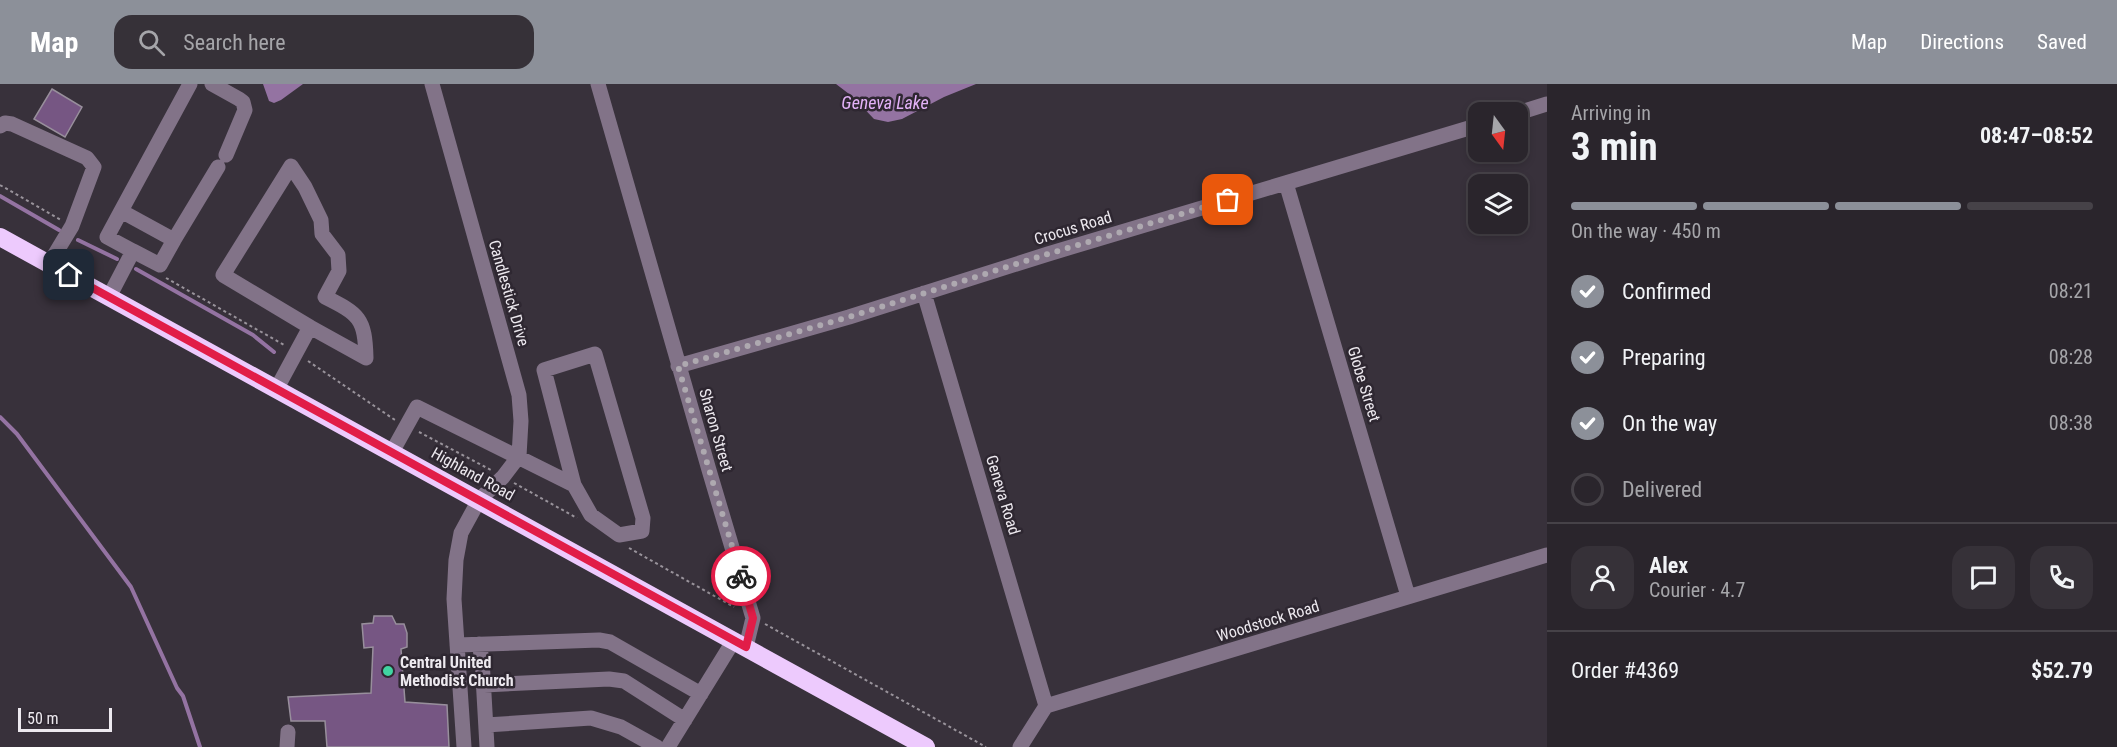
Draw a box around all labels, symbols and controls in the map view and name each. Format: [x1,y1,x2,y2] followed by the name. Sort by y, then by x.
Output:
[114,15,534,69] search box
[30,26,78,59] text: Map
[135,26,168,59] icon: search
[183,30,286,55] text: Search here
[1851,30,1887,54] text: Map
[1920,30,2004,54] text: Directions
[2037,30,2087,54] text: Saved
[841,92,929,113] water label: Geneva Lake
[1571,101,1651,125] text: Arriving in
[1468,102,1528,162] north arrow
[1468,102,1528,234] map controls
[1980,123,2093,148] text: 08:47–08:52
[1571,124,1658,170] text: 3 min
[1202,174,1253,225] pin
[1468,174,1528,234] button: layers
[1211,183,1244,216] icon: bag
[1032,207,1114,249] street label: Crocus Road
[1571,219,1721,243] text: On the way · 450 m
[485,238,533,348] street label: Candlestick Drive
[43,249,94,300] pin
[52,258,85,291] icon: home
[1571,275,1604,308] icon: check
[1622,279,1711,304] text: Confirmed
[2049,279,2093,303] text: 08:21
[1571,341,1604,374] icon: check
[1344,344,1385,424] street label: Globe Street
[1622,345,1706,370] text: Preparing
[2049,345,2093,369] text: 08:28
[695,386,737,474] street label: Sharon Street
[1571,407,1604,440] icon: check
[1622,411,1717,436] text: On the way
[2049,411,2093,435] text: 08:38
[428,443,518,505] street label: Highland Road
[982,453,1024,537] street label: Geneva Road
[1622,477,1702,502] text: Delivered
[711,546,771,606] courier
[1571,546,1634,609] button: person
[1952,546,2015,609] button: chat
[2030,546,2093,609] button: phone
[1649,553,1688,578] text: Alex
[725,560,758,593] icon: bike
[1649,578,1745,602] text: Courier · 4.7
[1214,596,1322,646] street label: Woodstock Road
[400,653,514,690] place label: Central United Methodist Church
[1571,658,1679,683] text: Order #4369
[2031,658,2093,683] text: $52.79
[381,664,395,678] marker: Central United Methodist Church
[18,705,112,732] scale bar
[27,709,59,728] text: 50 m

